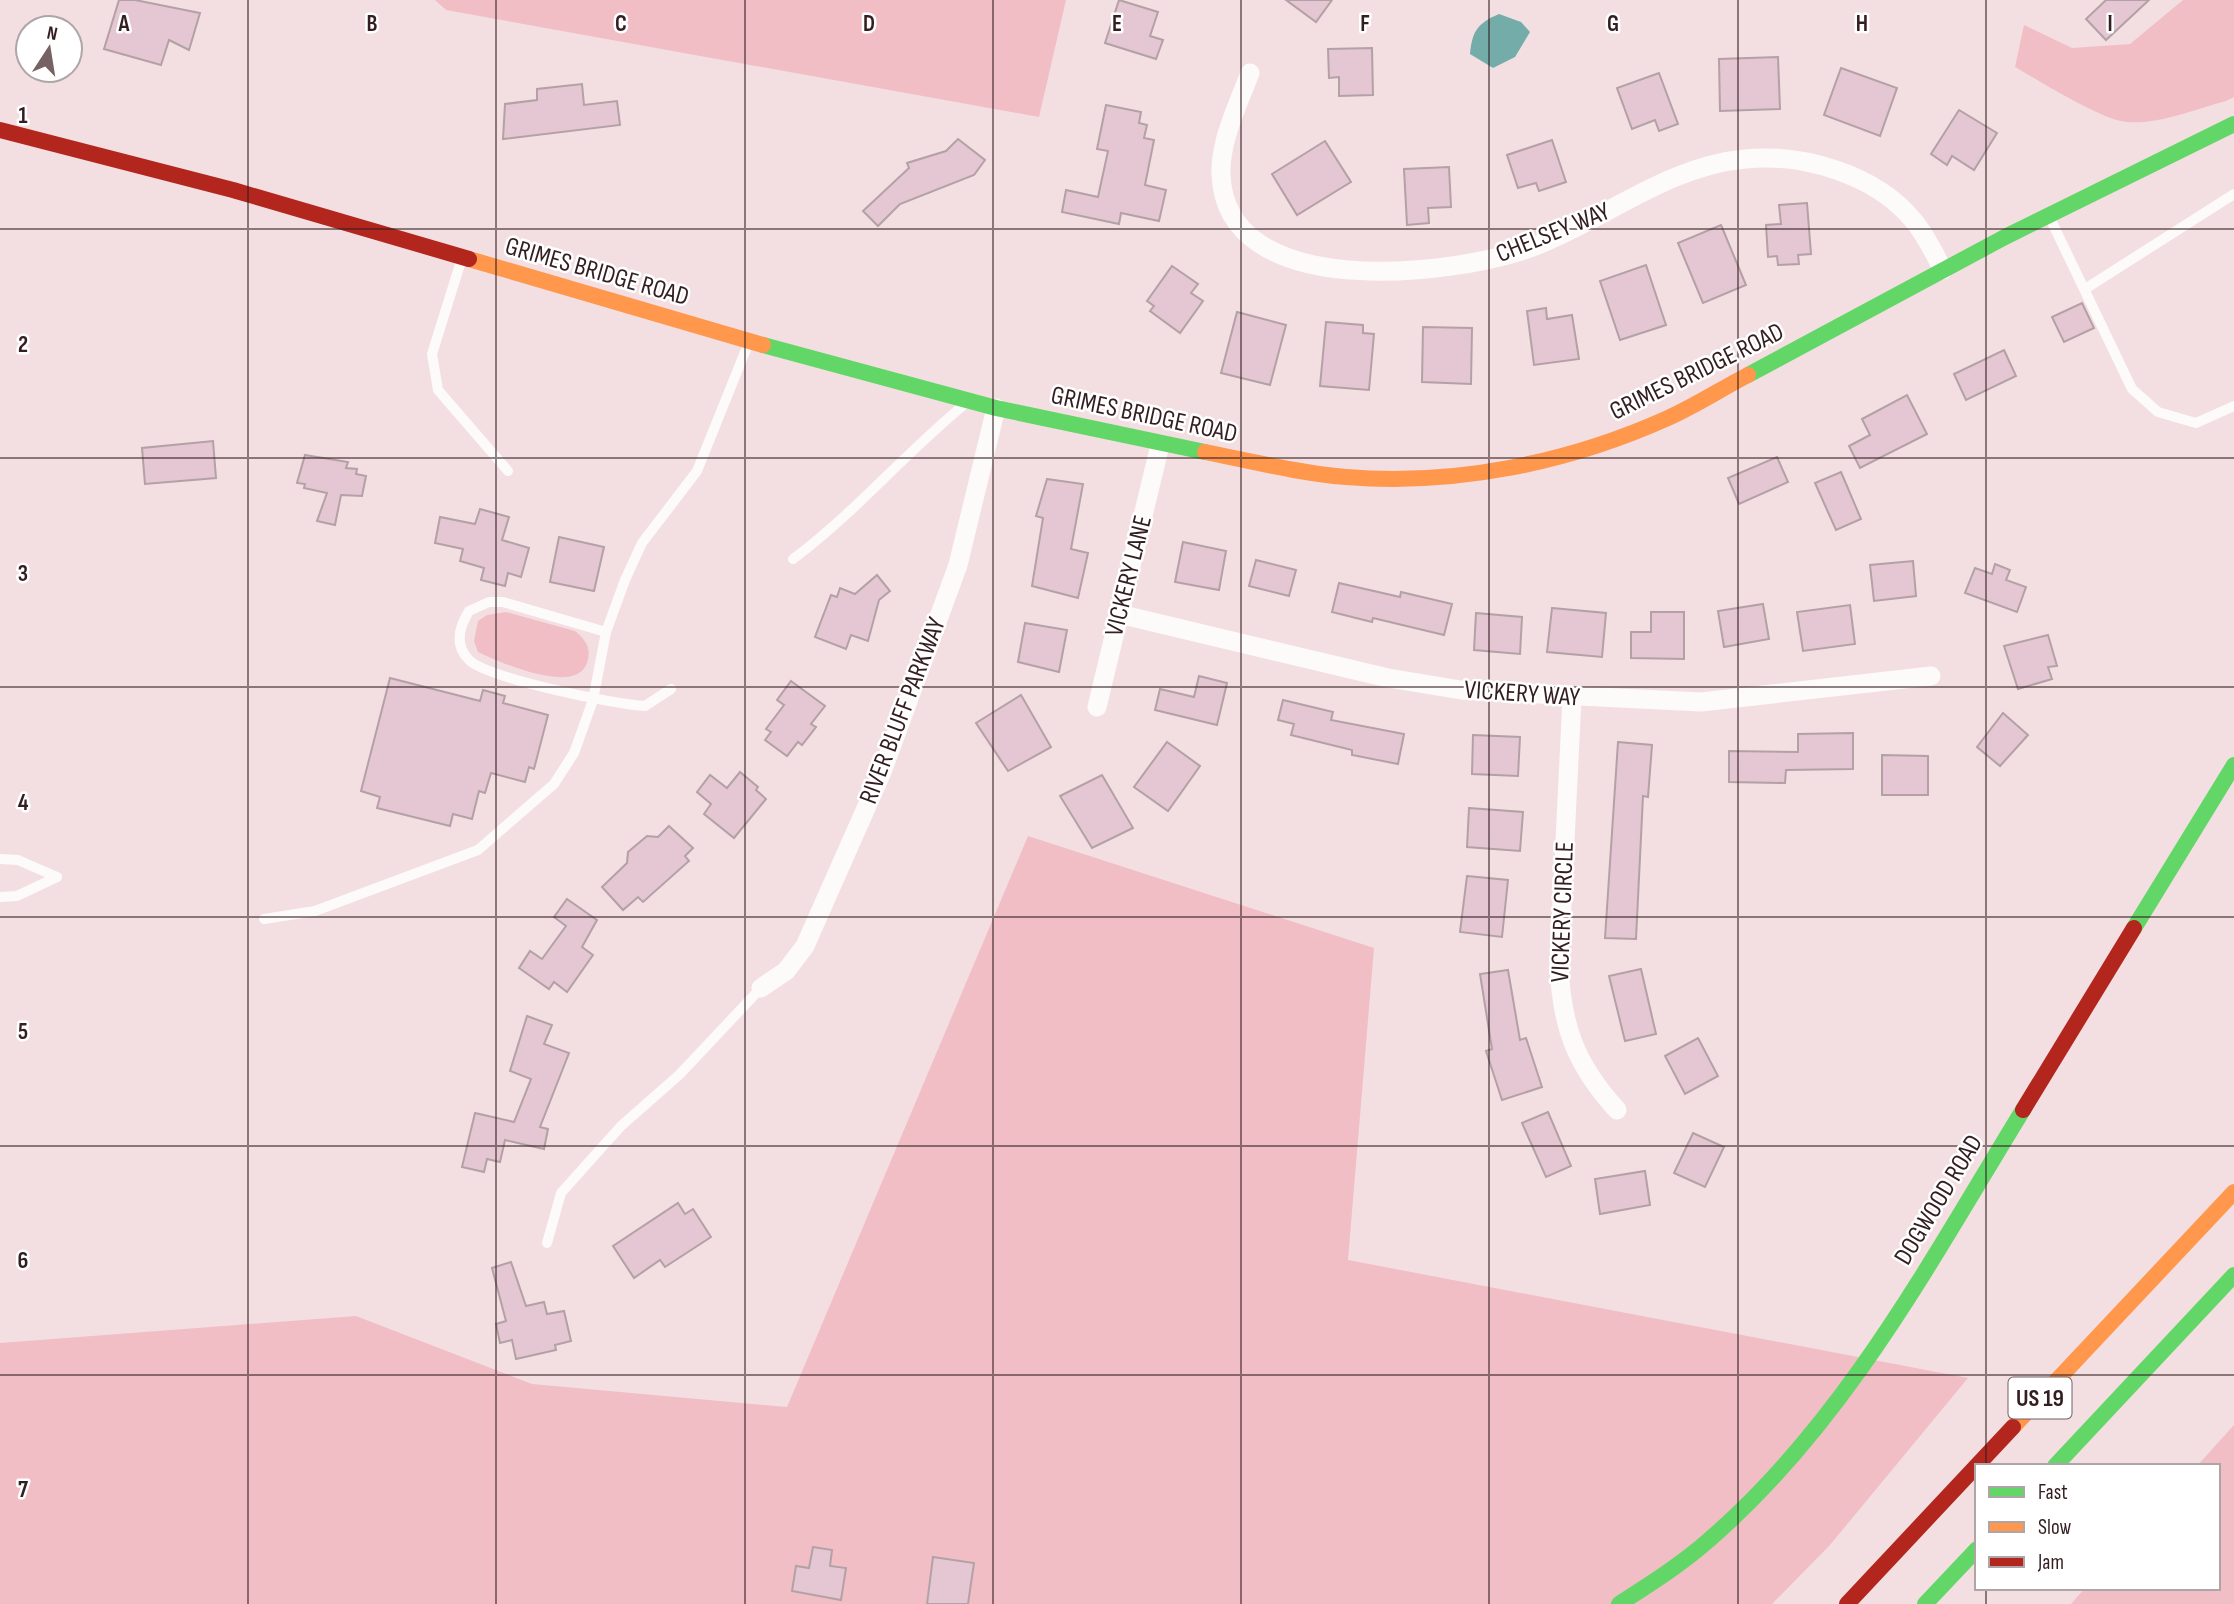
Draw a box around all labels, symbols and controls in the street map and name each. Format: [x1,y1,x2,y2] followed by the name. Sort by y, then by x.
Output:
[118,10,131,38] text: A
[367,10,378,38] text: B
[615,10,627,38] text: C
[863,10,875,38] text: D
[1112,10,1122,38] text: E
[1360,10,1370,38] text: F
[1607,10,1619,38] text: G
[1856,10,1868,38] text: H
[2107,10,2113,38] text: I
[14,14,84,84] north arrow
[45,22,60,46] text: N
[18,102,28,130] text: 1
[1492,196,1615,270] street label: CHELSEY WAY
[502,231,692,313] street label: GRIMES BRIDGE ROAD
[1605,316,1789,428] street label: GRIMES BRIDGE ROAD
[18,331,28,359] text: 2
[1048,380,1240,450] street label: GRIMES BRIDGE ROAD
[1099,512,1159,640] street label: VICKERY LANE
[18,560,28,588] text: 3
[853,613,953,808] street label: RIVER BLUFF PARKWAY
[1463,675,1581,714] street label: VICKERY WAY
[18,789,29,817] text: 4
[1545,841,1581,983] street label: VICKERY CIRCLE
[18,1018,28,1046] text: 5
[1888,1129,1990,1271] street label: DOGWOOD ROAD
[18,1247,28,1275] text: 6
[2008,1378,2072,1418] road number: US 19
[1975,1464,2220,1590] legend
[18,1476,28,1504] text: 7
[2038,1480,2068,1505] text: Fast
[2038,1515,2072,1540] text: Slow
[2037,1550,2064,1575] text: Jam

